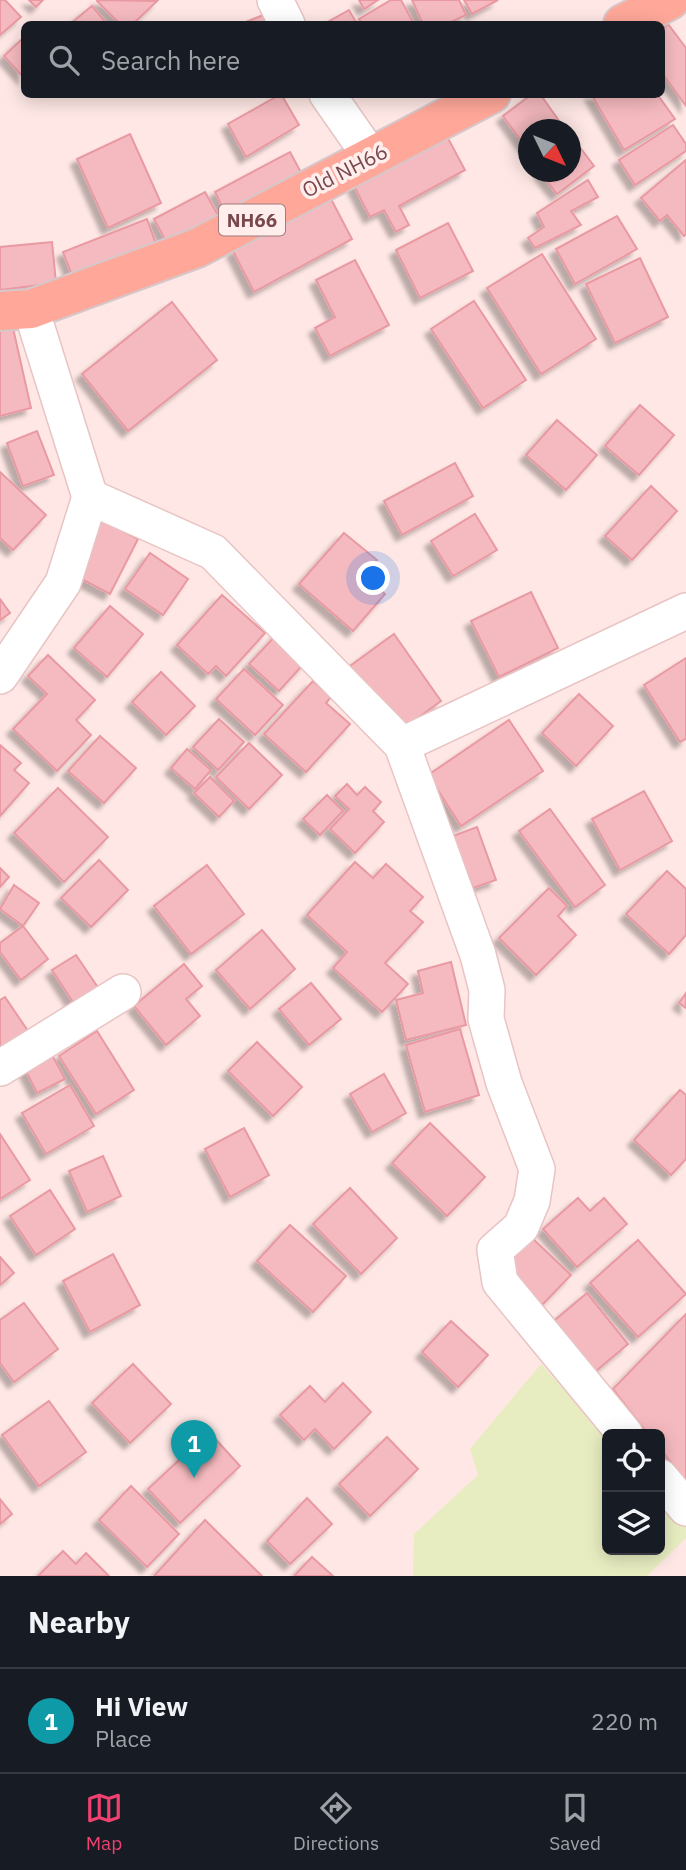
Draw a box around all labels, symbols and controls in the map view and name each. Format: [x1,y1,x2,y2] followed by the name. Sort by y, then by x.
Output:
[21,21,665,98] search box
[45,41,83,79] icon: search
[101,43,240,77] text: Search here
[518,119,581,182] north arrow
[297,137,392,204] street label: Old NH66
[219,204,285,235] road number: NH66
[356,561,390,595] your location
[171,1420,217,1478] pin: 1
[602,1429,665,1555] map controls
[602,1429,665,1492] button: locate
[602,1492,665,1555] button: layers
[28,1602,130,1641] text: Nearby
[95,1689,188,1723] text: Hi View
[44,1706,58,1736] text: 1
[591,1706,658,1736] text: 220 m
[95,1723,152,1753] text: Place
[85,1789,123,1855] tab: Map
[293,1789,379,1855] tab: Directions
[549,1789,601,1855] tab: Saved

